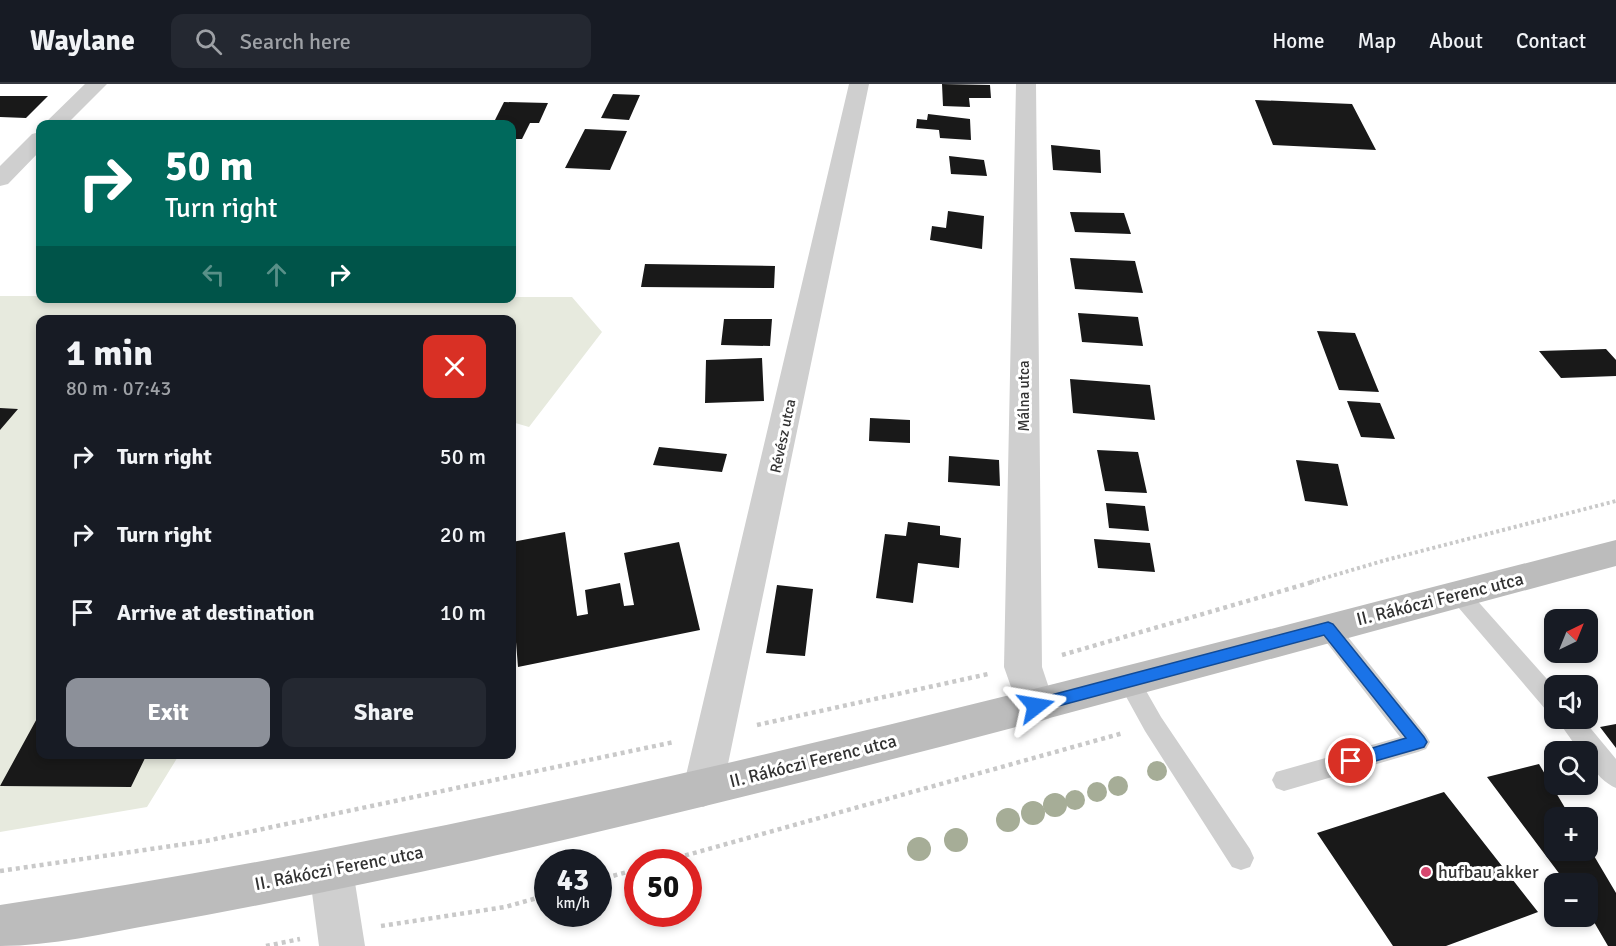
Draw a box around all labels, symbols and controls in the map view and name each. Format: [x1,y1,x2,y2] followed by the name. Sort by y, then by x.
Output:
[171,14,591,68] search box
[30,24,135,58] text: Waylane
[192,25,225,58] icon: search
[240,28,351,55] text: Search here
[1272,28,1325,54] text: Home
[1358,28,1396,54] text: Map
[1429,28,1483,54] text: About
[1516,28,1586,54] text: Contact
[165,141,254,192] text: 50 m
[66,144,144,222] icon: right
[165,192,278,225] text: Turn right
[197,258,230,291] icon: left
[260,258,293,291] icon: ahead
[323,258,356,291] icon: right
[66,331,153,376] text: 1 min
[423,335,486,398] button: close
[1015,360,1033,432] street label: Málna utca
[66,376,171,401] text: 80 m · 07:43
[766,398,800,474] street label: Révész utca
[66,440,99,473] icon: right
[117,443,212,470] text: Turn right
[440,443,486,470] text: 50 m
[66,518,99,551] icon: right
[117,521,212,548] text: Turn right
[440,521,486,548] text: 20 m
[1354,568,1526,630] street label: II. Rákóczi Ferenc utca
[66,596,99,629] icon: arrive
[117,599,314,626] text: Arrive at destination
[440,599,486,626] text: 10 m
[1544,609,1598,663] north arrow
[1544,609,1598,927] map controls
[1004,674,1068,738] position arrow
[1544,675,1598,729] button: sound
[66,678,270,747] button: Exit
[282,678,486,747] button: Share
[727,730,899,792] street label: II. Rákóczi Ferenc utca
[1325,735,1376,786] pin
[1544,741,1598,795] button: search
[1334,744,1367,777] icon: arrive
[1544,807,1598,861] button: +
[253,841,425,895] street label: II. Rákóczi Ferenc utca
[624,849,702,927] speed limit sign: 50
[1438,861,1539,883] place label: hufbau akker
[557,862,589,899] text: 43
[1419,865,1433,879] marker: hufbau akker
[1544,873,1598,927] button: −
[556,894,590,912] text: km/h

